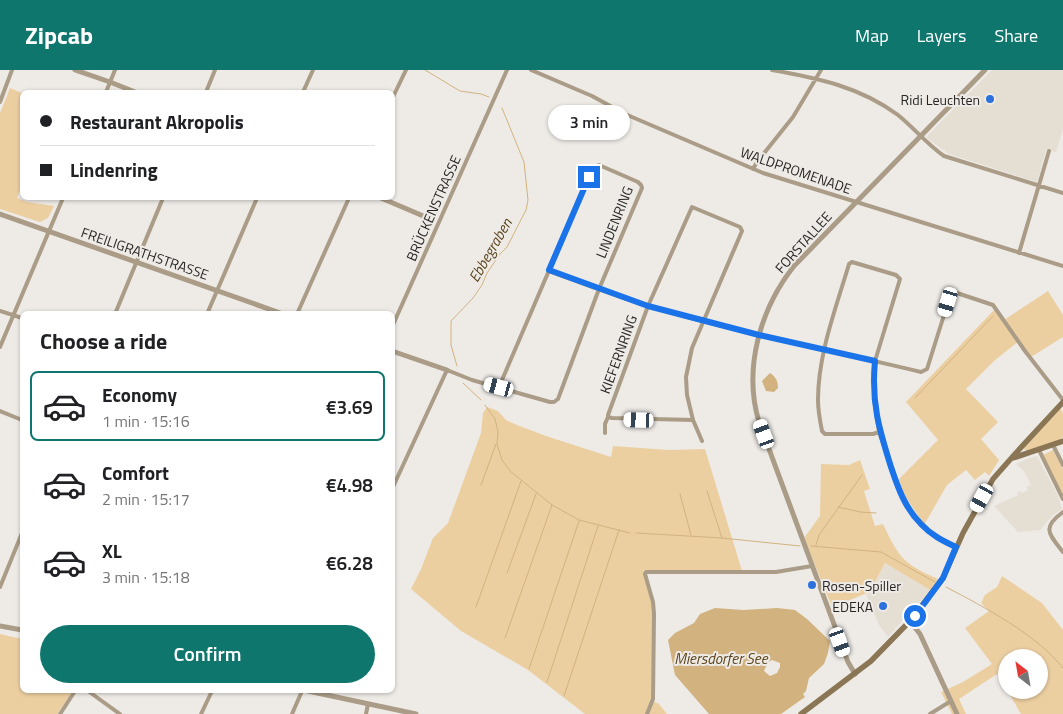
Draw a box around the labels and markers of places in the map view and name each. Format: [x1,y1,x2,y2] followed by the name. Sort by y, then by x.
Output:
[901,89,980,110] place label: Ridi Leuchten
[984,93,996,105] marker: Ridi Leuchten
[822,575,901,596] place label: Rosen-Spiller
[806,579,818,591] marker: Rosen-Spiller
[832,596,874,617] place label: EDEKA
[877,600,889,612] marker: EDEKA

